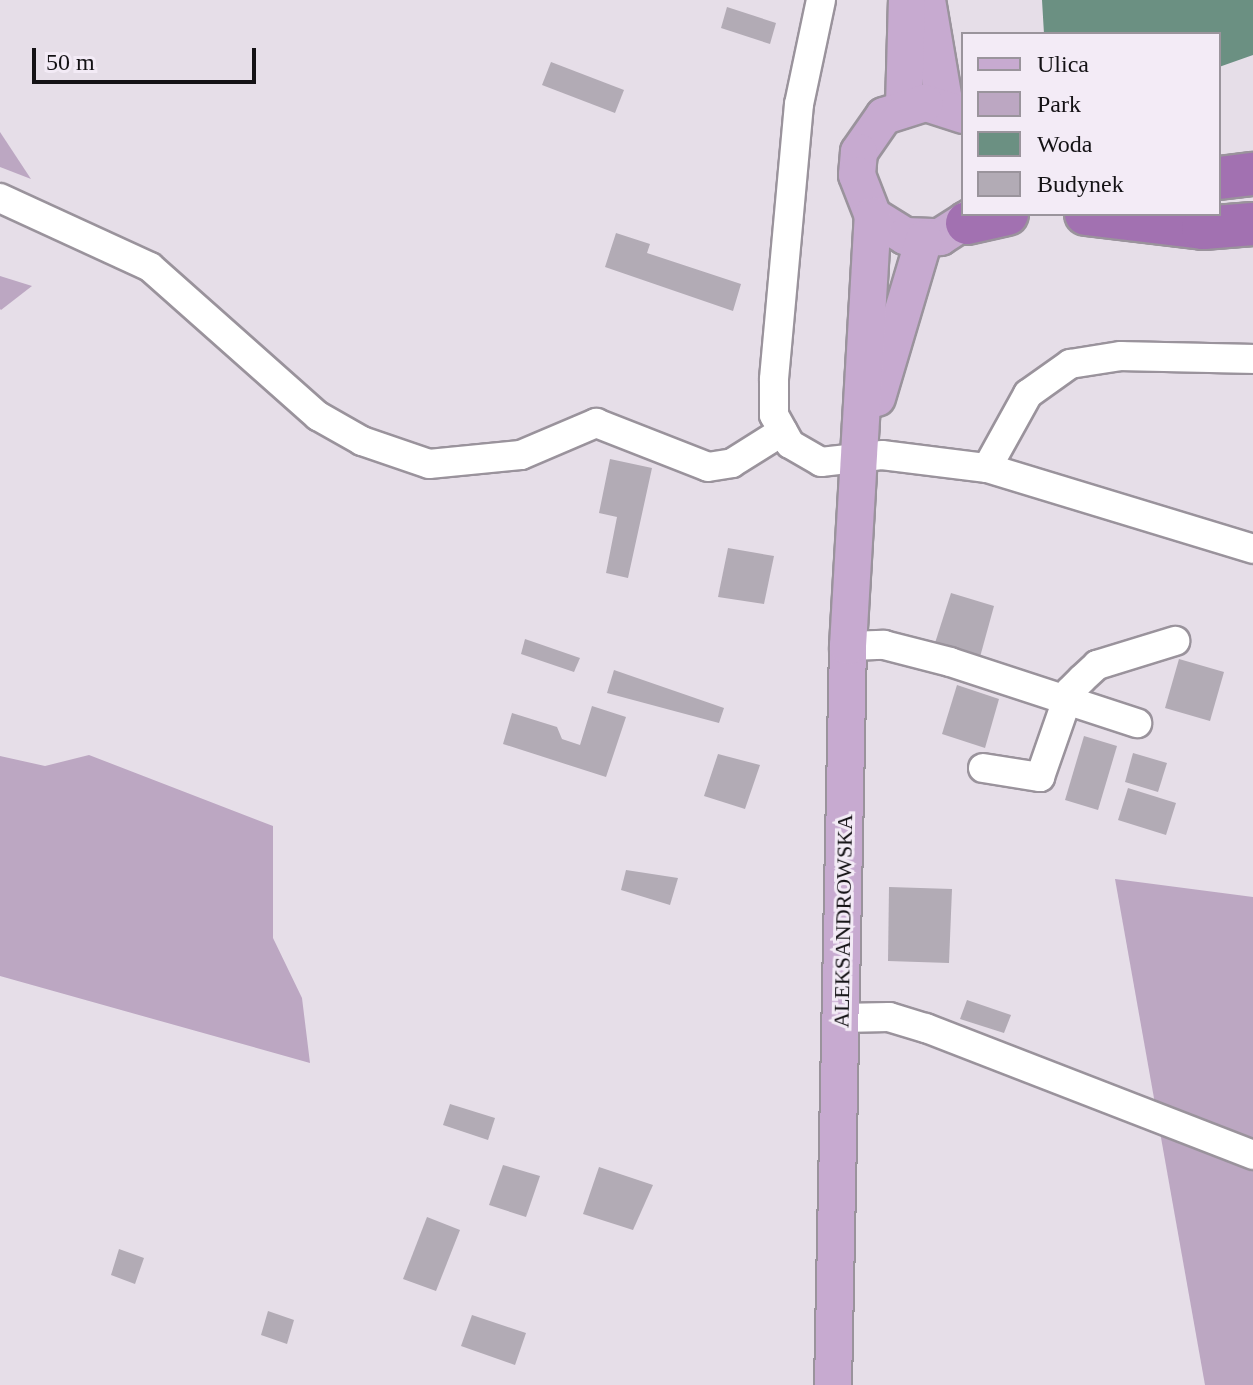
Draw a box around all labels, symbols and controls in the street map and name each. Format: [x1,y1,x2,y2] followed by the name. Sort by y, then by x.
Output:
[36,32,260,82] scale bar
[961,32,1221,216] legend
[46,49,95,75] text: 50 m
[1037,51,1089,77] text: Ulica
[1037,91,1081,117] text: Park
[1037,131,1092,157] text: Woda
[1037,171,1124,197] text: Budynek
[828,814,858,1028] street label: ALEKSANDROWSKA

